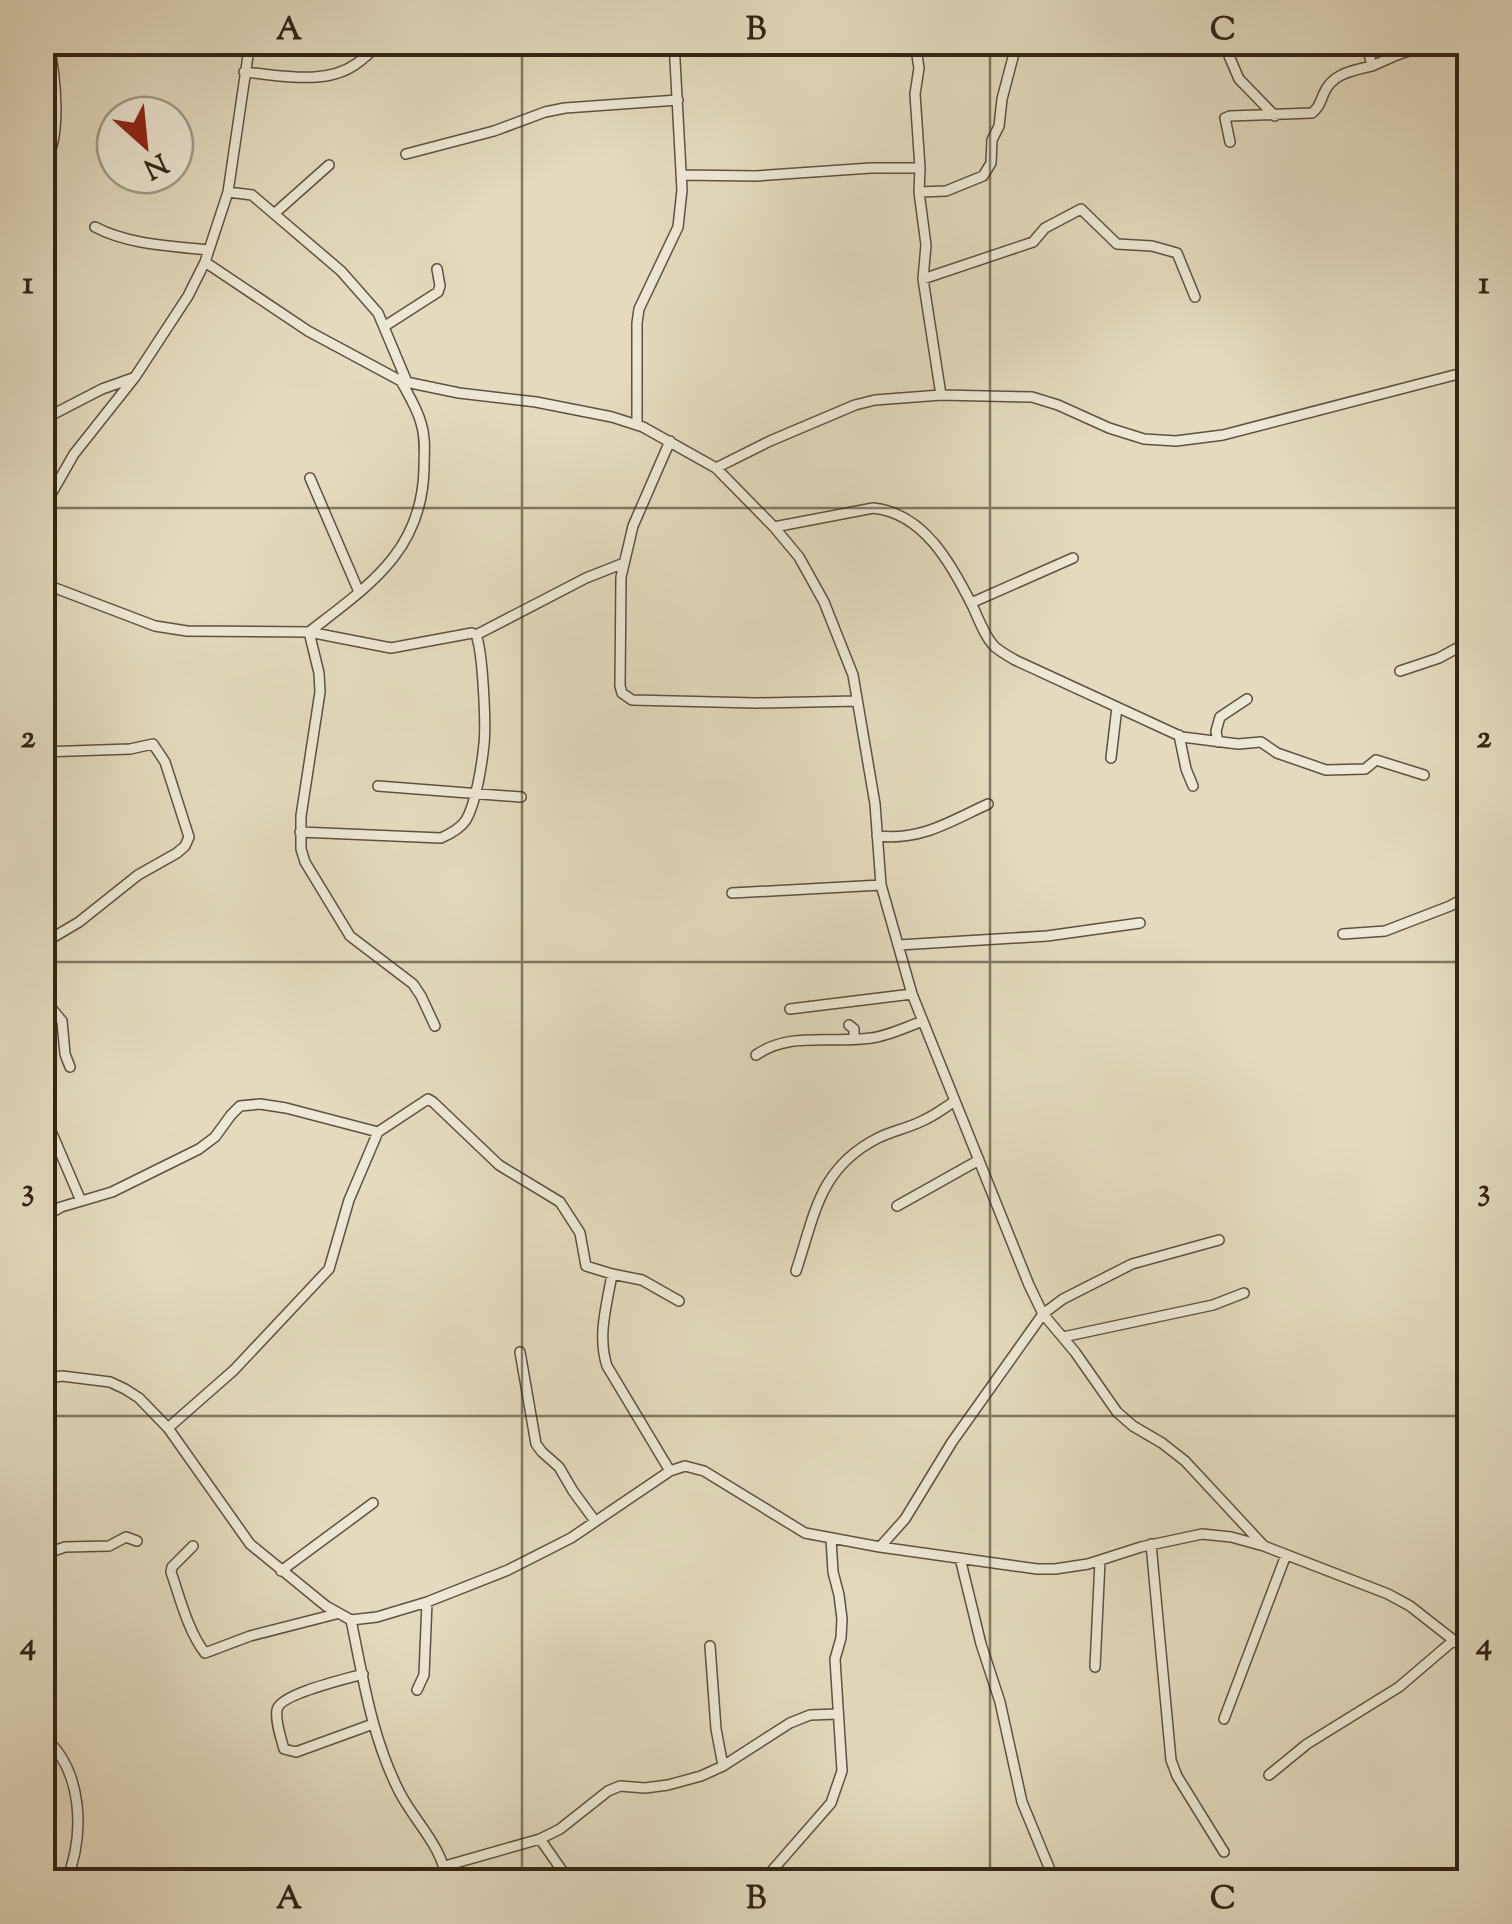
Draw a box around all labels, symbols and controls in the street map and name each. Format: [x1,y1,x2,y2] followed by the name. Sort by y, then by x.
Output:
[276,8,302,54] text: A
[746,8,766,54] text: B
[1210,8,1236,54] text: C
[95,95,195,195] north arrow
[136,142,174,187] text: N
[23,262,34,308] text: 1
[1479,262,1490,308] text: 1
[21,716,36,762] text: 2
[1477,716,1492,762] text: 2
[22,1169,34,1215] text: 3
[1478,1169,1490,1215] text: 3
[19,1623,36,1669] text: 4
[1475,1623,1492,1669] text: 4
[276,1877,302,1923] text: A
[746,1877,766,1923] text: B
[1210,1877,1236,1923] text: C

